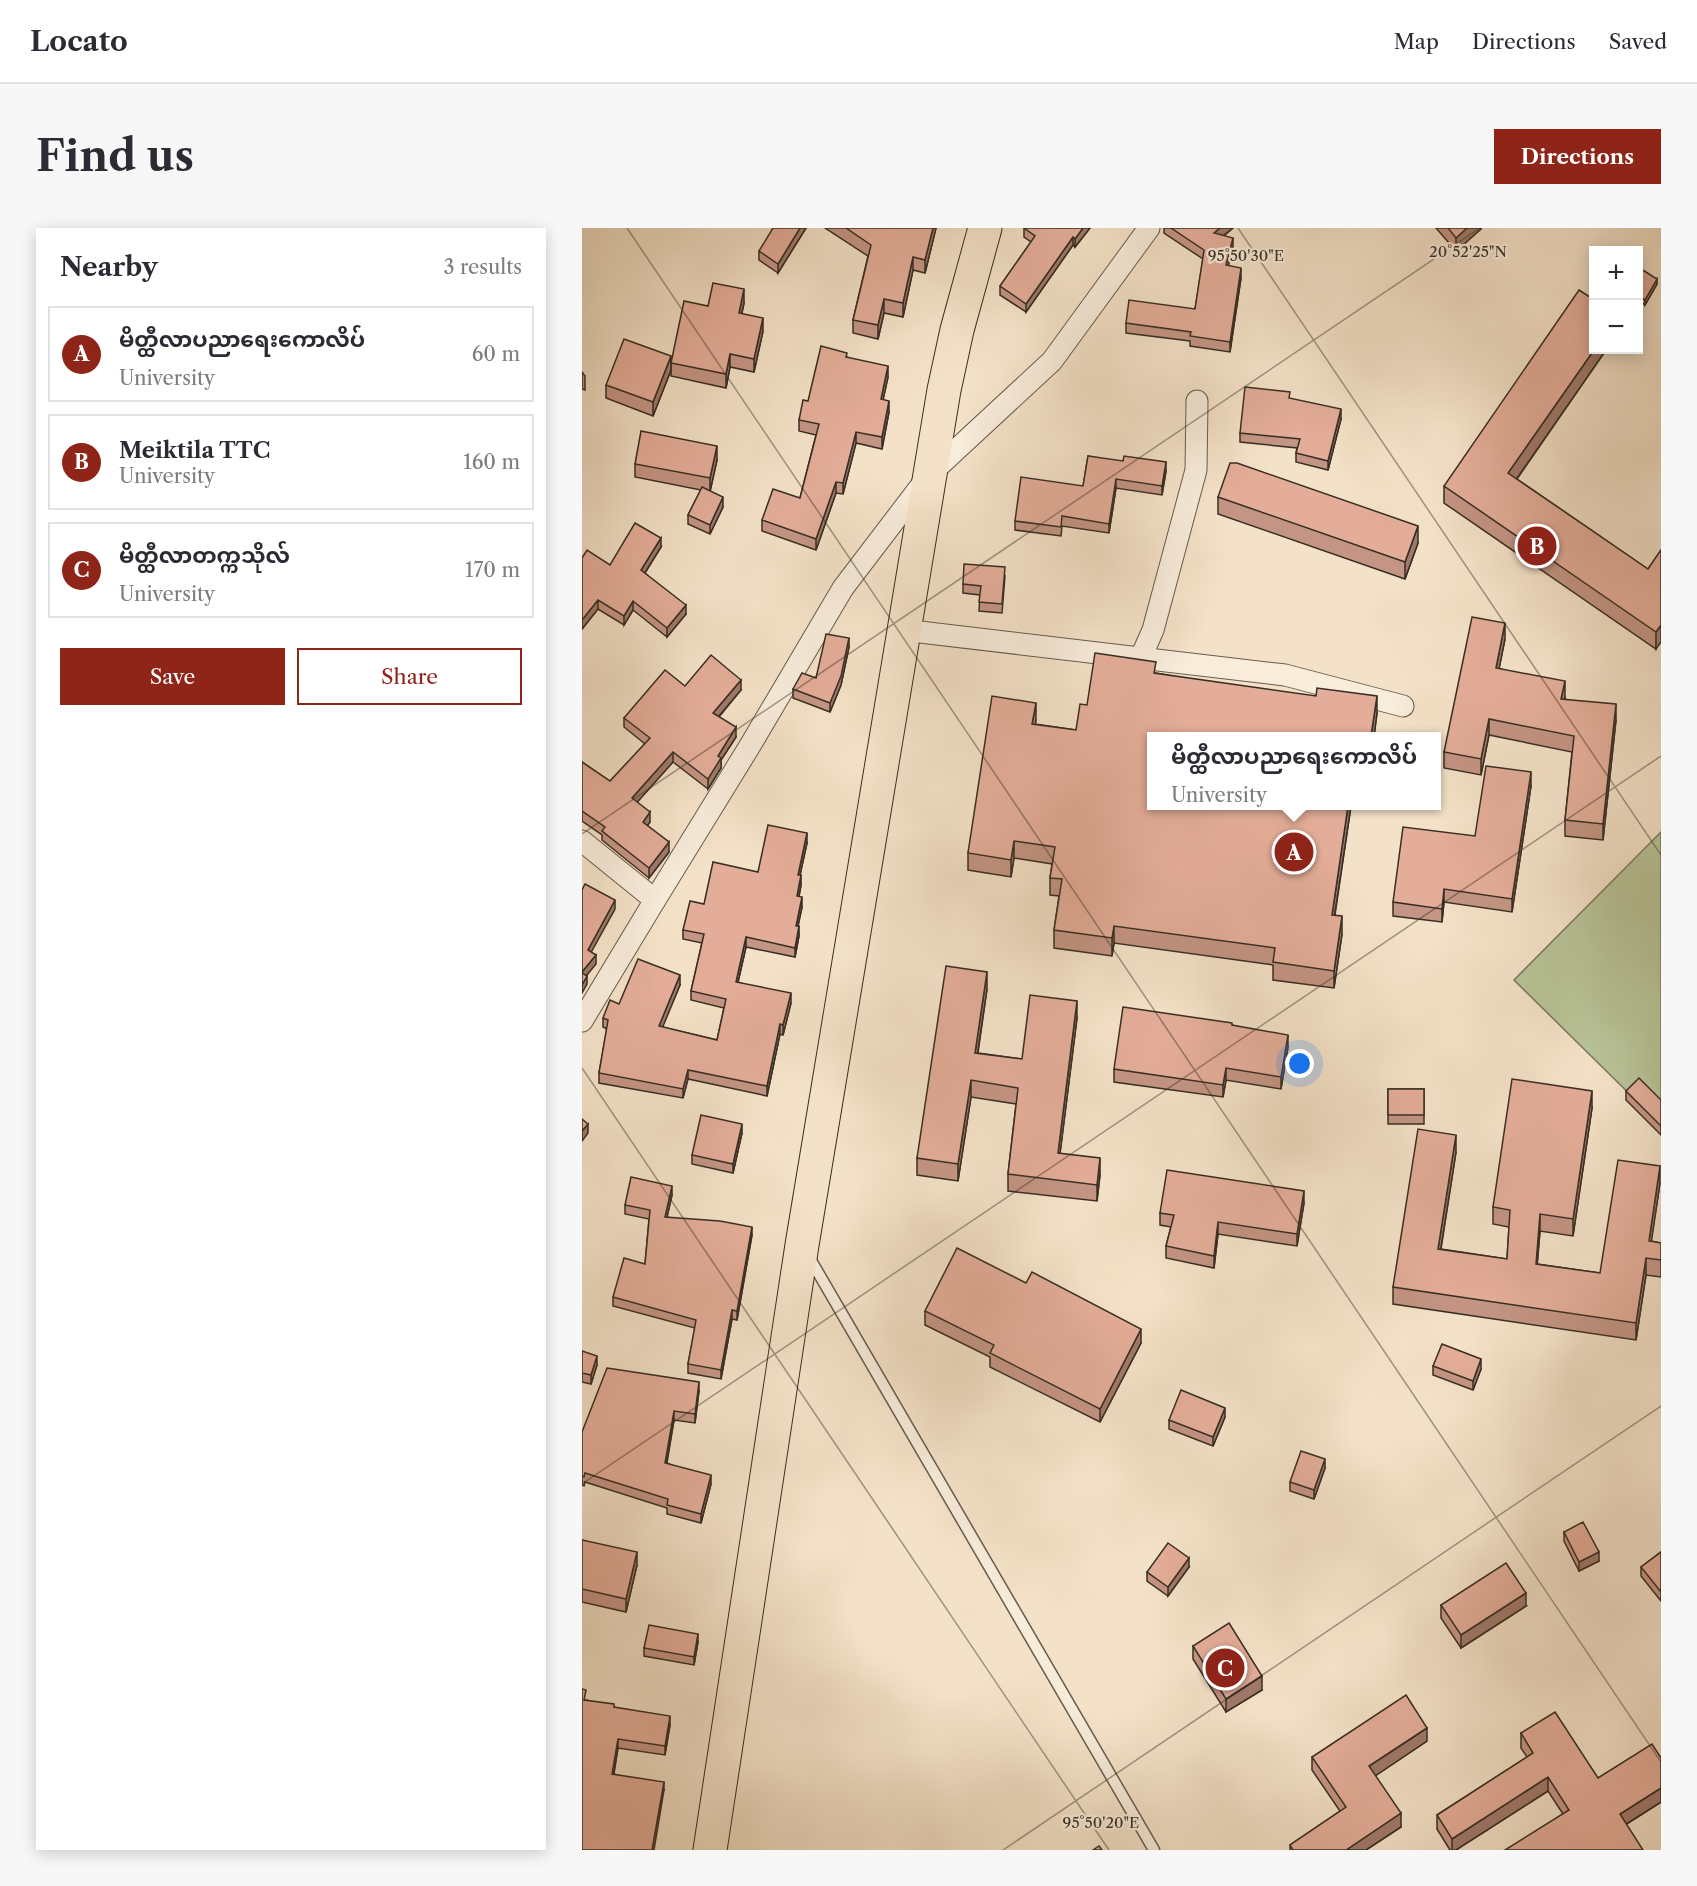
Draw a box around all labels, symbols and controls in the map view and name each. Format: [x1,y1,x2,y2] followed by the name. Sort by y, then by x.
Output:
[30,24,128,58] text: Locato
[1394,29,1439,54] text: Map
[1472,29,1576,54] text: Directions
[1609,29,1667,54] text: Saved
[1494,129,1661,184] button: Directions
[36,130,194,182] text: Find us
[1429,242,1507,261] text: 20°52'25"N
[1208,246,1284,265] text: 95°50'30"E
[1589,246,1643,354] map controls
[1589,246,1643,300] button: +
[60,251,158,283] text: Nearby
[444,255,522,279] text: 3 results
[1589,300,1643,354] button: −
[119,326,365,353] text: မိတ္ထီလာပညာရေးကောလိပ်
[74,342,89,366] text: A
[472,342,520,366] text: 60 m
[119,366,215,390] text: University
[119,437,271,464] text: Meiktila TTC
[74,450,89,474] text: B
[463,450,520,474] text: 160 m
[119,464,215,488] text: University
[1518,524,1556,568] pin: B
[119,542,290,569] text: မိတ္ထီလာတက္ကသိုလ်
[73,558,90,582] text: C
[465,558,520,582] text: 170 m
[119,582,215,606] text: University
[60,648,285,705] button: Save
[297,648,522,705] button: Share
[1147,732,1441,810] popup
[1171,743,1417,770] text: မိတ္ထီလာပညာရေးကောလိပ်
[1171,783,1267,807] text: University
[1274,830,1314,874] pin: A
[1285,1049,1314,1078] your location
[1206,1646,1244,1690] pin: C
[1063,1813,1139,1832] text: 95°50'20"E

